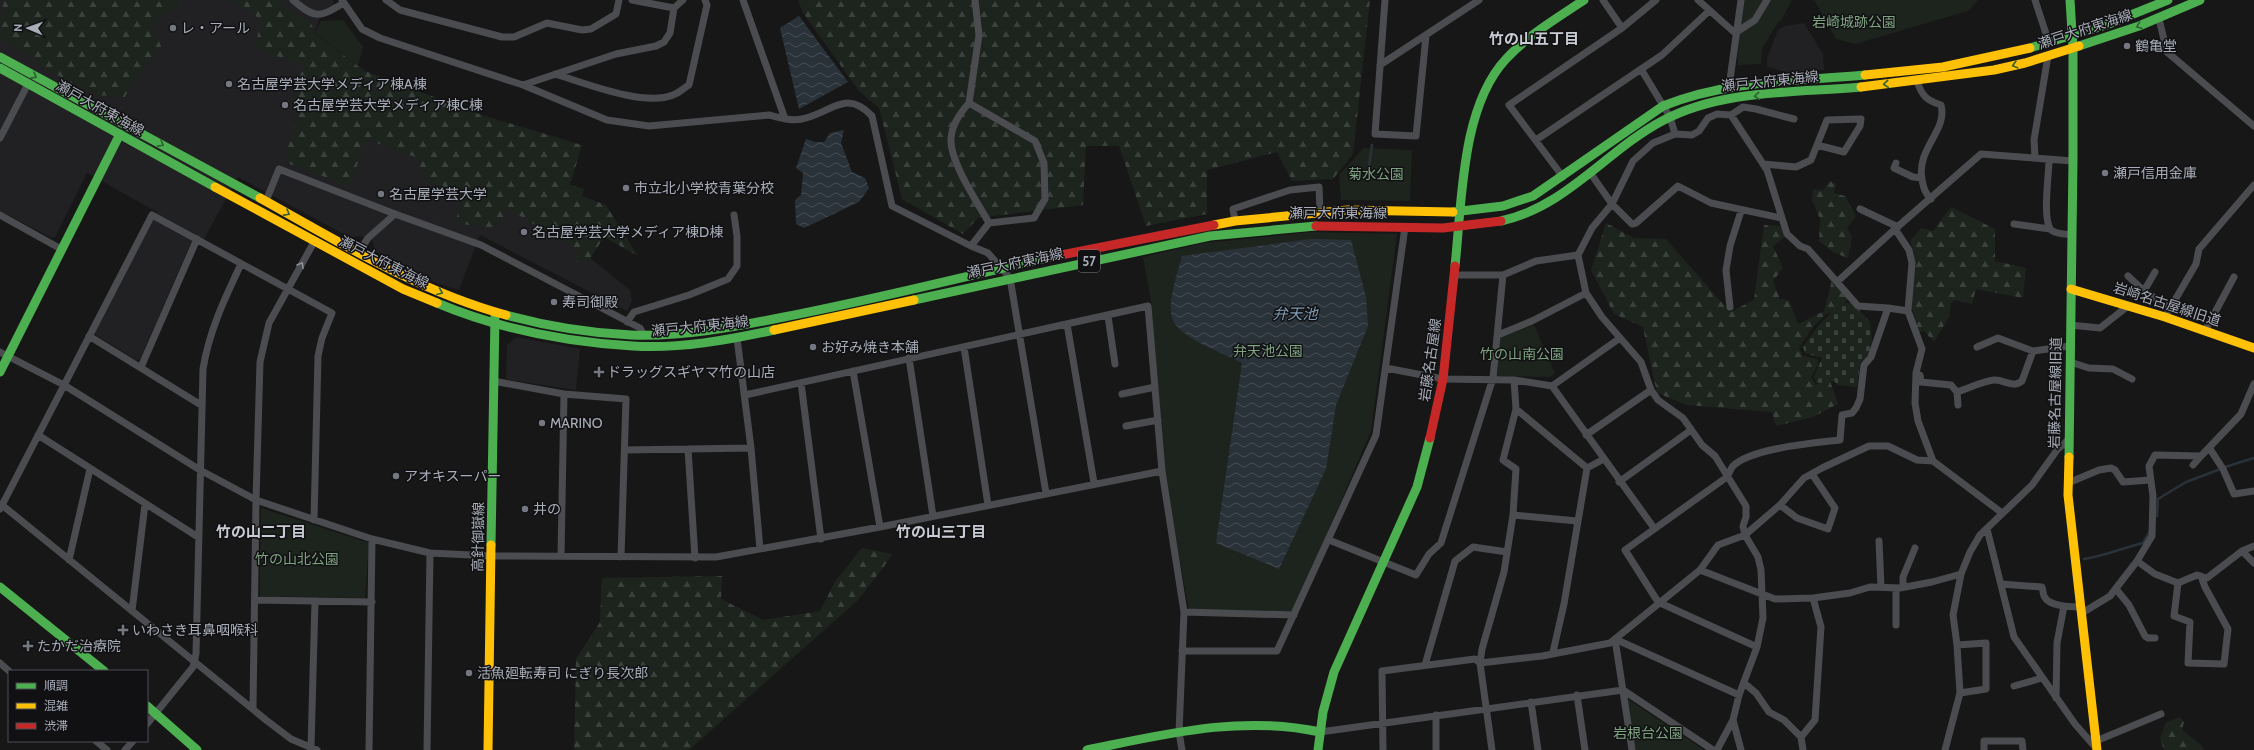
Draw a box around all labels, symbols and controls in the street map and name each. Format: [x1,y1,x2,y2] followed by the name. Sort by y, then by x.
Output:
[2036,5,2134,53] street label: 瀬戸大府東海線
[8,8,48,48] north arrow
[1812,13,1896,31] park label: 岩崎城跡公園
[181,19,250,37] place label: レ・アール
[2135,22,2142,30] one-way arrow
[168,23,178,33] marker: レ・アール
[11,24,25,32] text: N
[1489,30,1579,48] district label: 竹の山五丁目
[2135,37,2177,55] place label: 鶴亀堂
[2122,41,2132,51] marker: 鶴亀堂
[2011,60,2018,69] one-way arrow
[1720,67,1820,95] street label: 瀬戸大府東海線
[30,71,38,78] one-way arrow
[237,75,427,93] place label: 名古屋学芸大学メディア棟A棟
[53,76,147,140] street label: 瀬戸大府東海線
[224,79,234,89] marker: 名古屋学芸大学メディア棟A棟
[1883,80,1889,89] one-way arrow
[1754,91,1760,100] one-way arrow
[293,96,483,114] place label: 名古屋学芸大学メディア棟C棟
[280,100,290,110] marker: 名古屋学芸大学メディア棟C棟
[157,139,164,147] one-way arrow
[2113,164,2197,182] place label: 瀬戸信用金庫
[1348,165,1404,183] park label: 菊水公園
[2100,168,2110,178] marker: 瀬戸信用金庫
[634,179,774,197] place label: 市立北小学校青葉分校
[621,183,631,193] marker: 市立北小学校青葉分校
[389,185,487,203] place label: 名古屋学芸大学
[376,189,386,199] marker: 名古屋学芸大学
[1289,204,1387,222] street label: 瀬戸大府東海線
[283,208,291,216] one-way arrow
[532,223,723,241] place label: 名古屋学芸大学メディア棟D棟
[519,227,529,237] marker: 名古屋学芸大学メディア棟D棟
[336,232,432,292] street label: 瀬戸大府東海線
[965,244,1065,282] street label: 瀬戸大府東海線
[1078,250,1100,272] road number: 57
[296,262,303,269] one-way arrow
[2111,278,2223,330] street label: 岩崎名古屋線旧道
[437,287,444,295] one-way arrow
[562,293,618,311] place label: 寿司御殿
[549,297,559,307] marker: 寿司御殿
[1272,305,1319,323] water label: 弁天池
[650,312,750,340] street label: 瀬戸大府東海線
[1415,317,1445,403] street label: 岩藤名古屋線
[2045,337,2065,449] street label: 岩藤名古屋線旧道
[821,338,919,356] place label: お好み焼き本舗
[808,342,818,352] marker: お好み焼き本舗
[1233,342,1303,360] park label: 弁天池公園
[1480,345,1564,363] park label: 竹の山南公園
[607,363,775,381] place label: ドラッグスギヤマ竹の山店
[594,367,604,377] marker: ドラッグスギヤマ竹の山店
[550,414,603,432] place label: MARINO
[537,418,547,428] marker: MARINO
[404,467,501,485] place label: アオキスーパー
[391,471,401,481] marker: アオキスーパー
[533,500,561,518] place label: 井の
[468,502,488,572] street label: 高針御嶽線
[520,504,530,514] marker: 井の
[216,523,306,541] district label: 竹の山二丁目
[896,523,986,541] district label: 竹の山三丁目
[255,550,339,568] park label: 竹の山北公園
[132,621,258,639] place label: いわさき耳鼻咽喉科
[117,624,129,636] marker: いわさき耳鼻咽喉科
[37,637,121,655] place label: たかだ治療院
[22,640,34,652] marker: たかだ治療院
[477,664,648,682] place label: 活魚廻転寿司 にぎり長次郎
[464,668,474,678] marker: 活魚廻転寿司 にぎり長次郎
[8,670,148,742] legend
[44,678,68,693] text: 順調
[44,698,68,713] text: 混雑
[44,718,68,733] text: 渋滞
[1613,724,1683,742] park label: 岩根台公園

